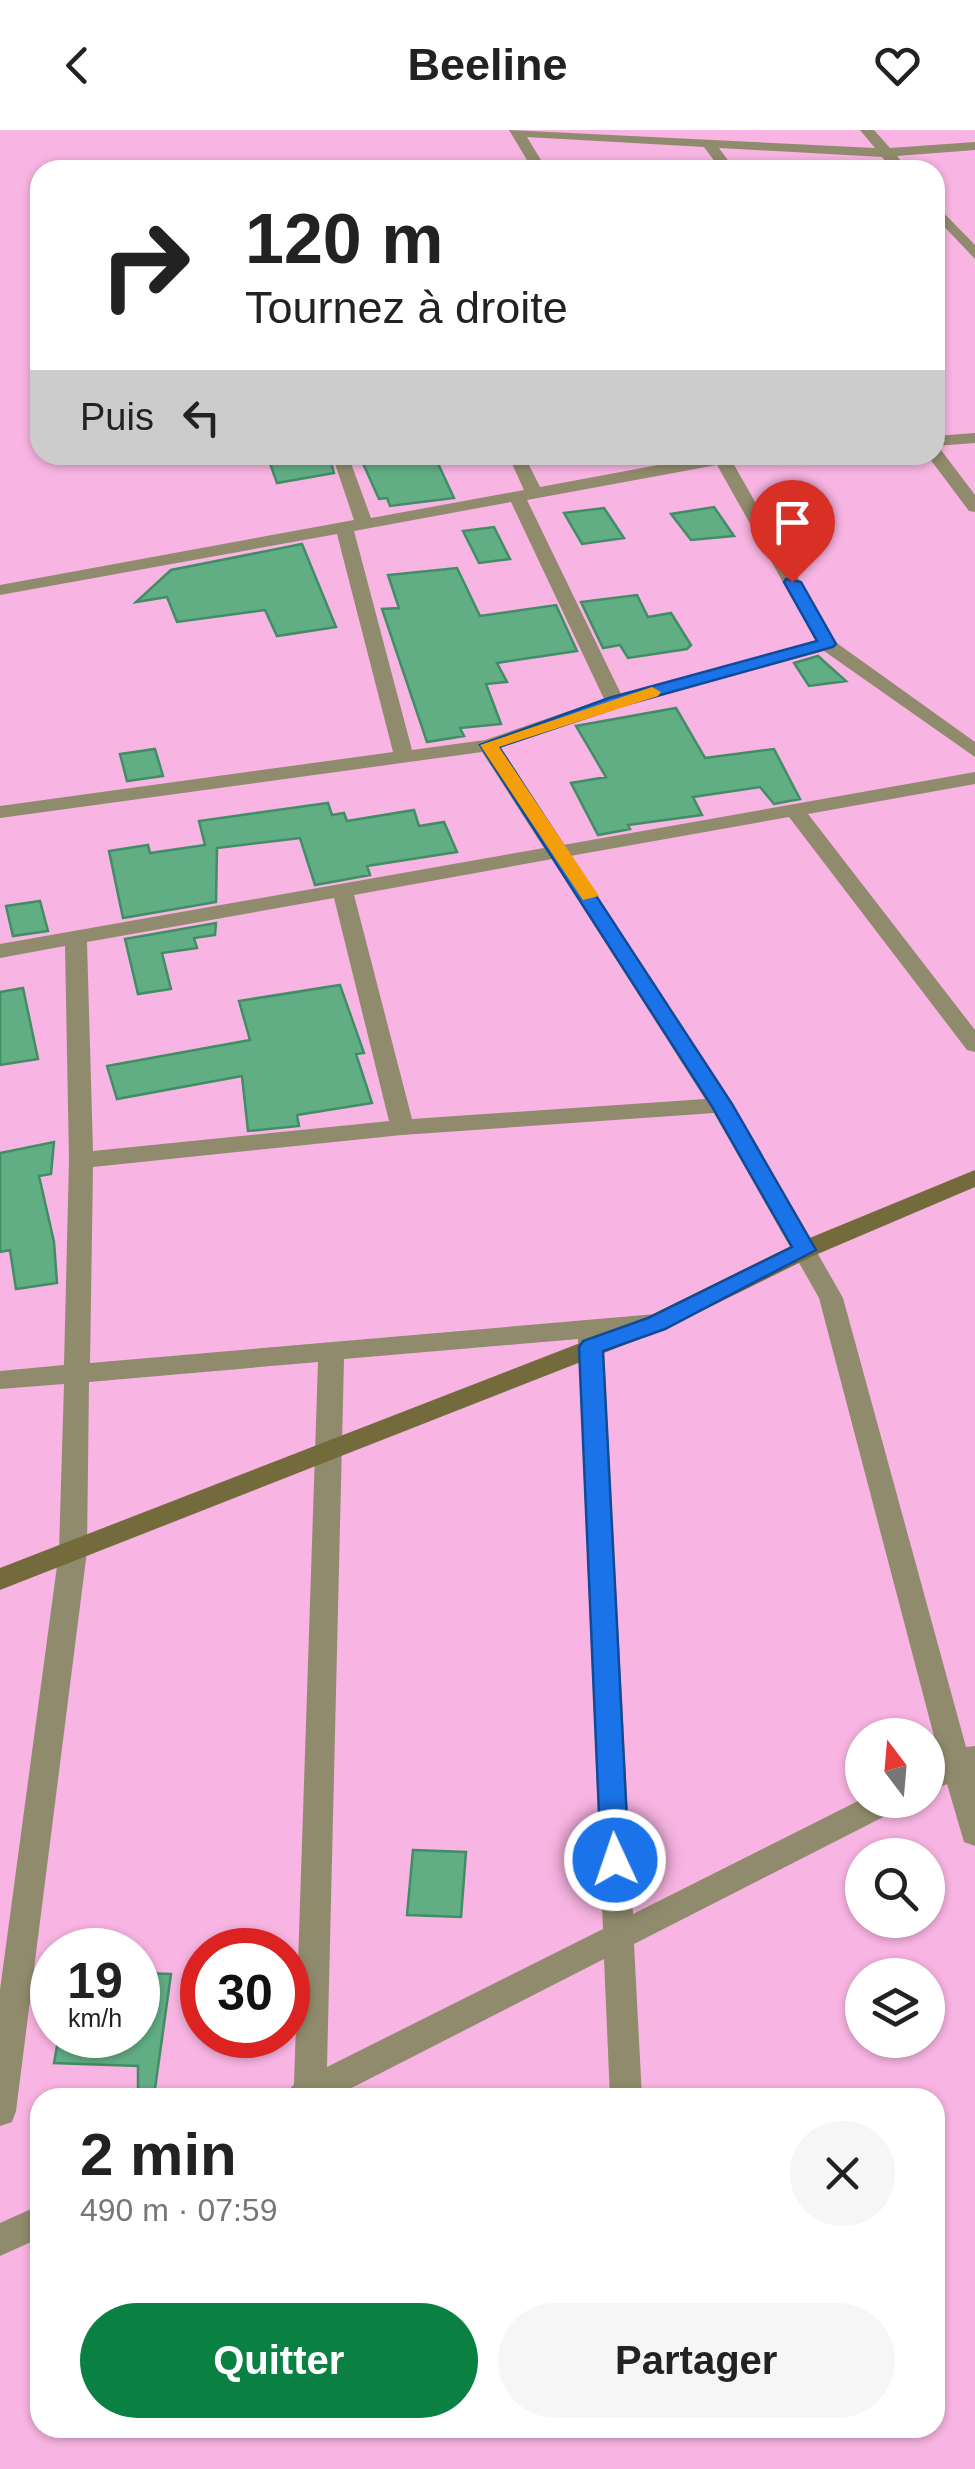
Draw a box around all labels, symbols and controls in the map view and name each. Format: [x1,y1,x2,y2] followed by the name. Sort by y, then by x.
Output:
[50,38,105,93] icon: back
[870,38,925,93] icon: heart
[407,39,568,90] text: Beeline
[80,200,210,330] icon: right
[245,200,443,278] text: 120 m
[245,282,568,333] text: Tournez à droite
[174,390,229,445] icon: left
[80,396,154,438] text: Puis
[750,480,835,583] pin
[765,495,820,550] icon: arrive
[845,1718,945,1818] north arrow
[845,1718,945,2058] map controls
[563,1808,667,1912] position arrow
[845,1838,945,1938] button: search
[180,1928,310,2058] speed limit sign: 30
[67,1953,123,2009] text: 19
[845,1958,945,2058] button: layers
[68,2004,122,2032] text: km/h
[80,2121,237,2188] text: 2 min
[790,2121,895,2226] button: close
[80,2192,277,2228] text: 490 m · 07:59
[80,2303,478,2418] button: Quitter
[498,2303,895,2418] button: Partager

